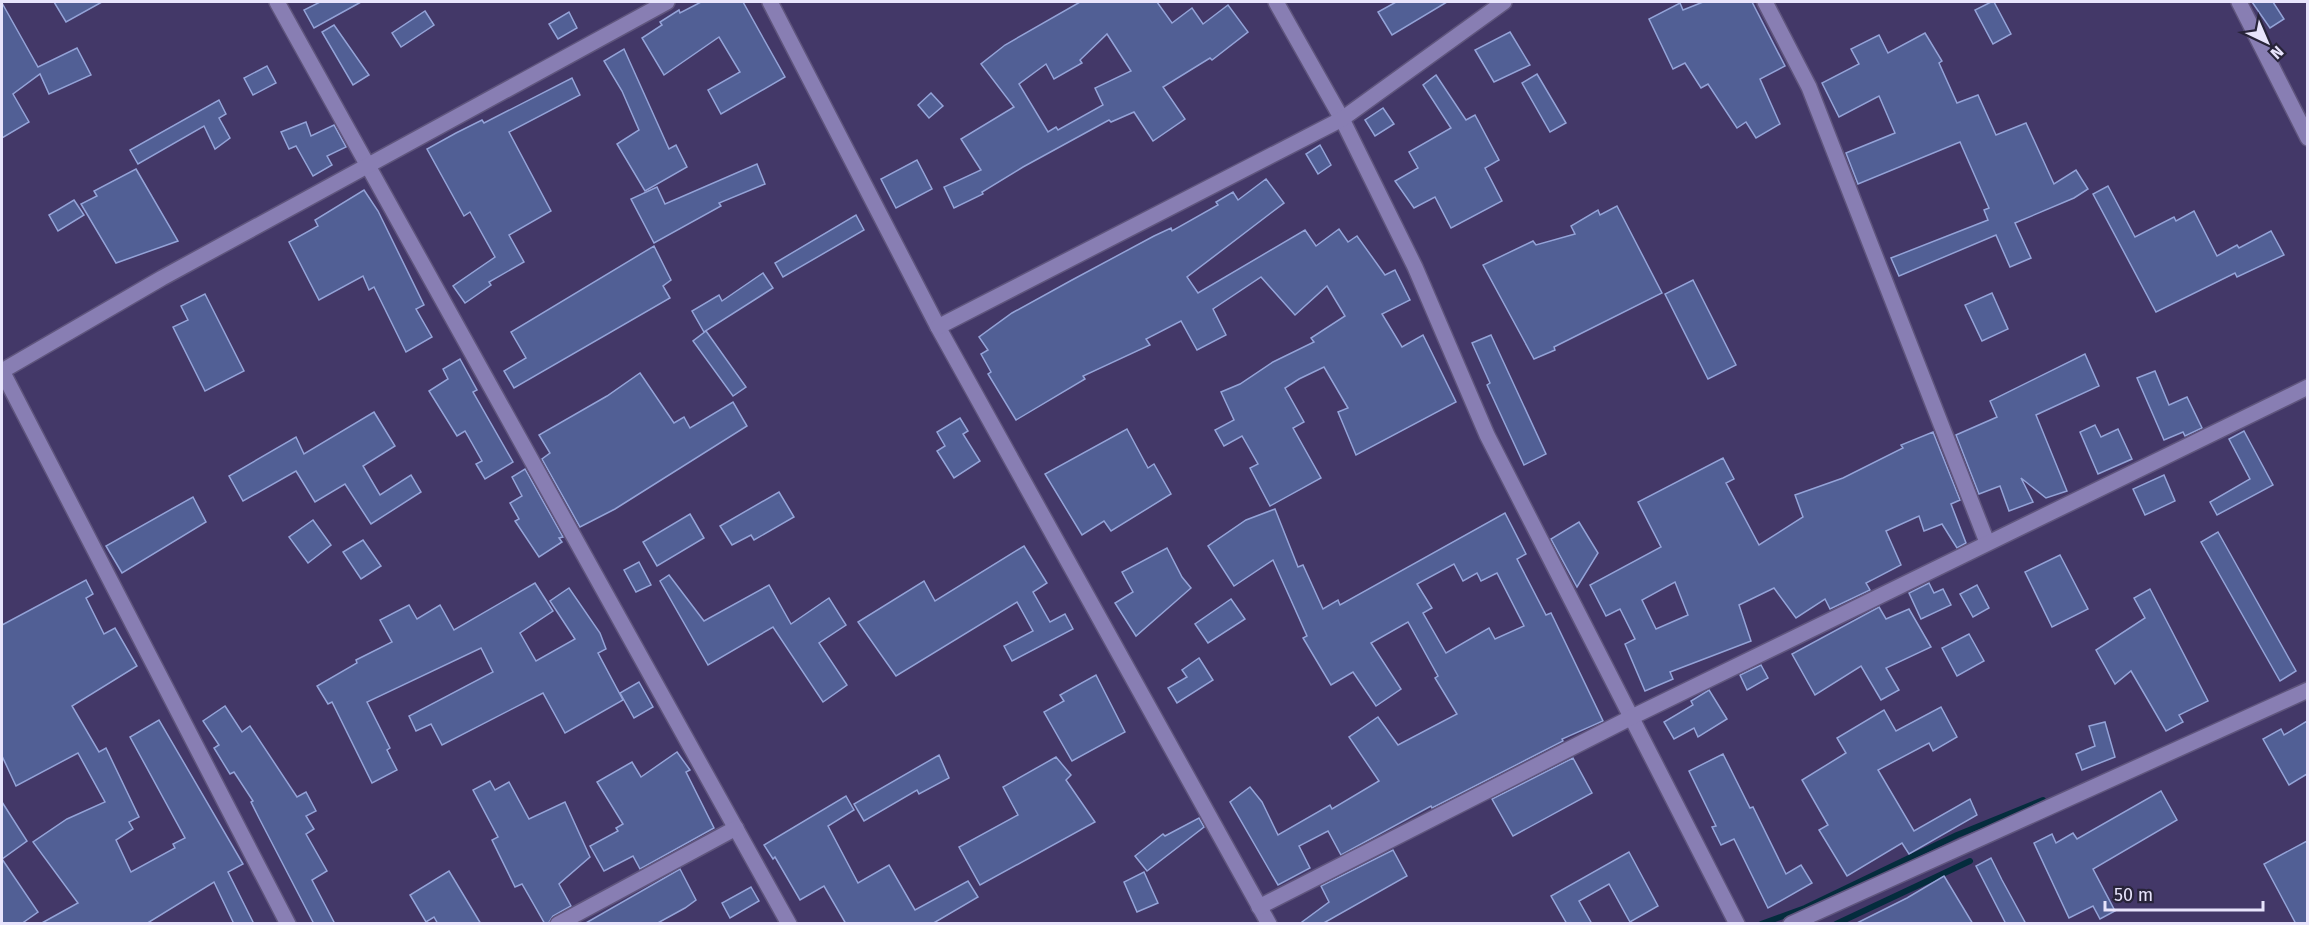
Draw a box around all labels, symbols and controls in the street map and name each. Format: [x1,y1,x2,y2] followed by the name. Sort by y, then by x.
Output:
[2237,12,2297,72] north arrow
[2267,42,2287,63] text: N
[2105,874,2262,912] scale bar
[2114,884,2153,906] text: 50 m

